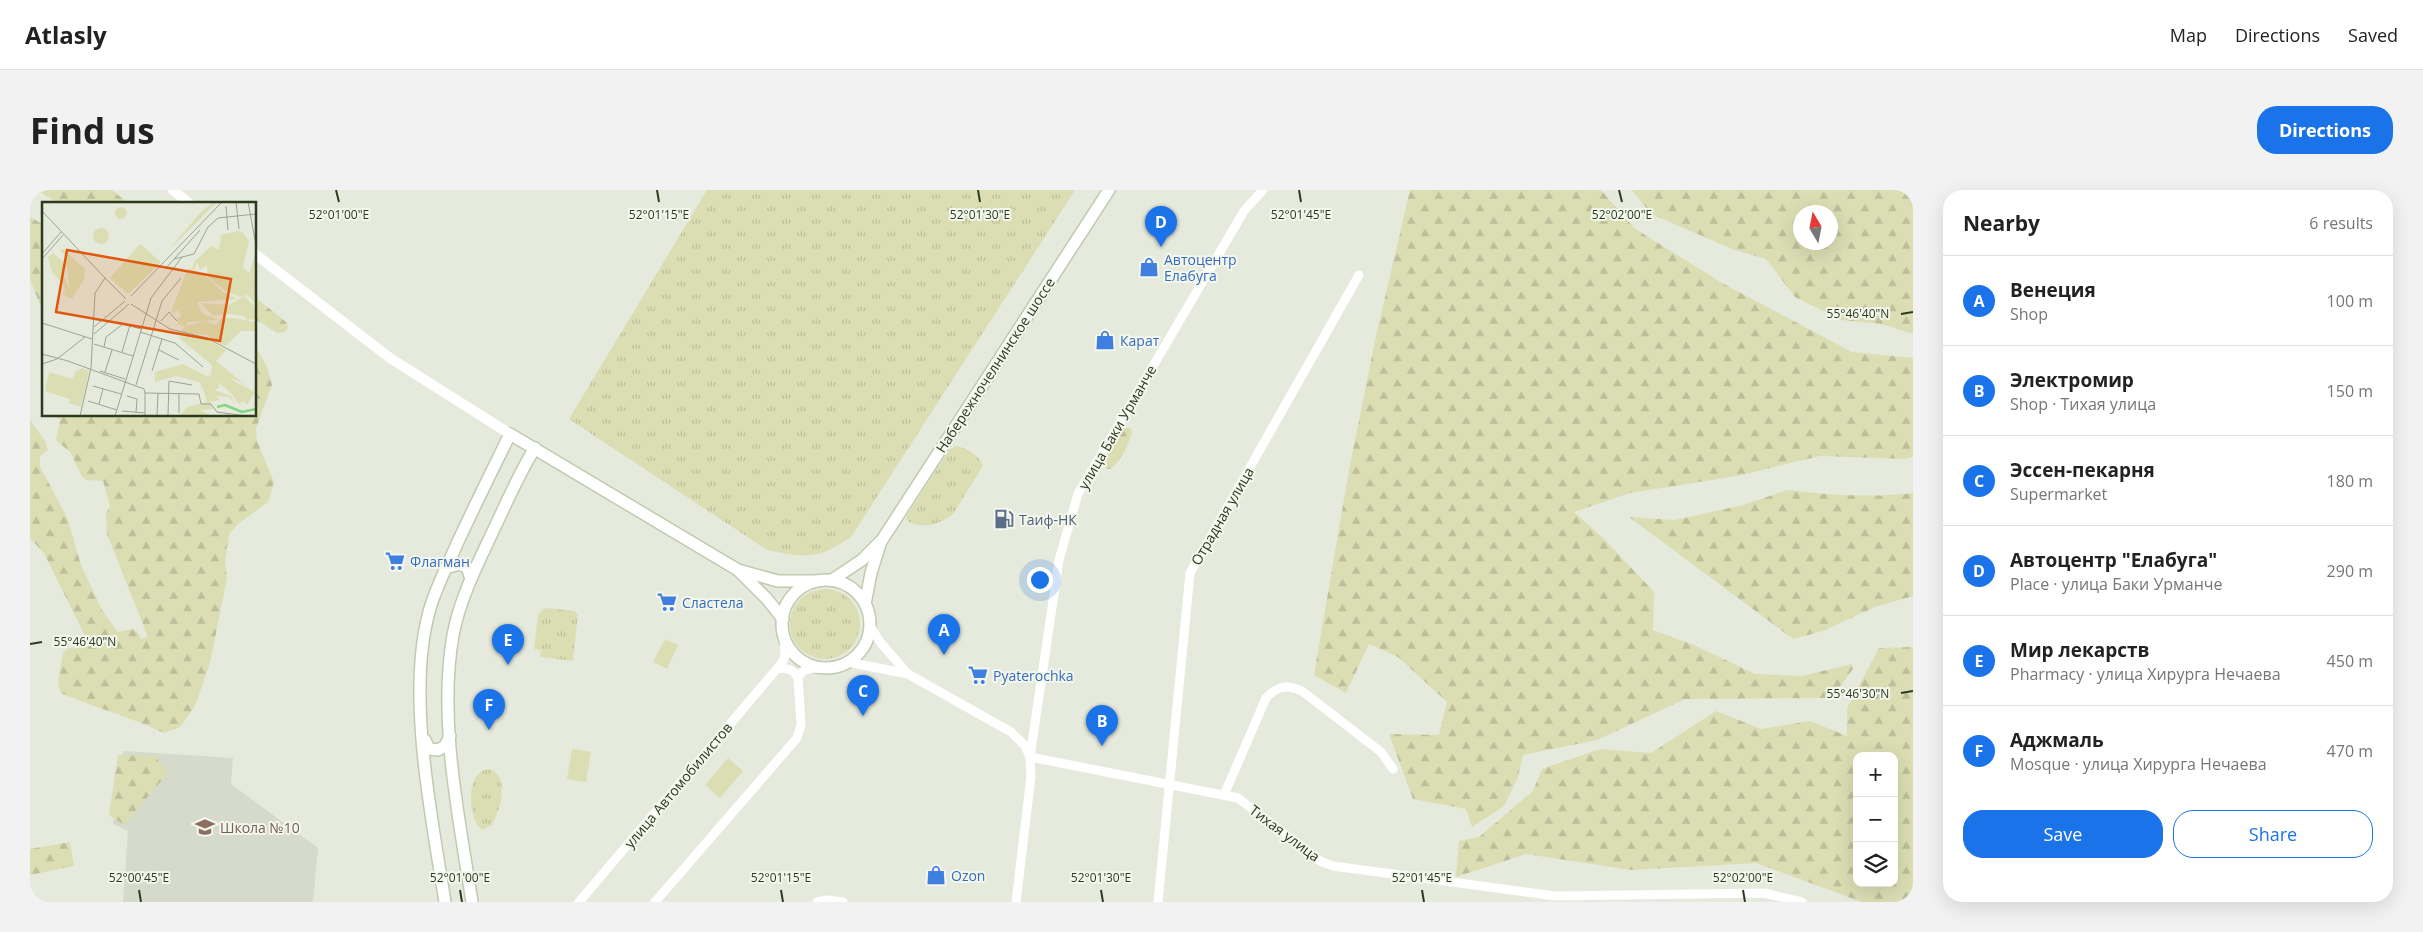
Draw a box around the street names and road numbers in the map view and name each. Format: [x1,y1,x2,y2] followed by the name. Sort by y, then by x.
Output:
[931,274,1059,456] street label: Набережночелнинское шоссе
[1074,361,1160,493] street label: улица Баки Урманче
[1186,463,1258,569] street label: Отрадная улица
[620,718,736,852] street label: улица Автомобилистов
[1246,800,1324,866] street label: Тихая улица

